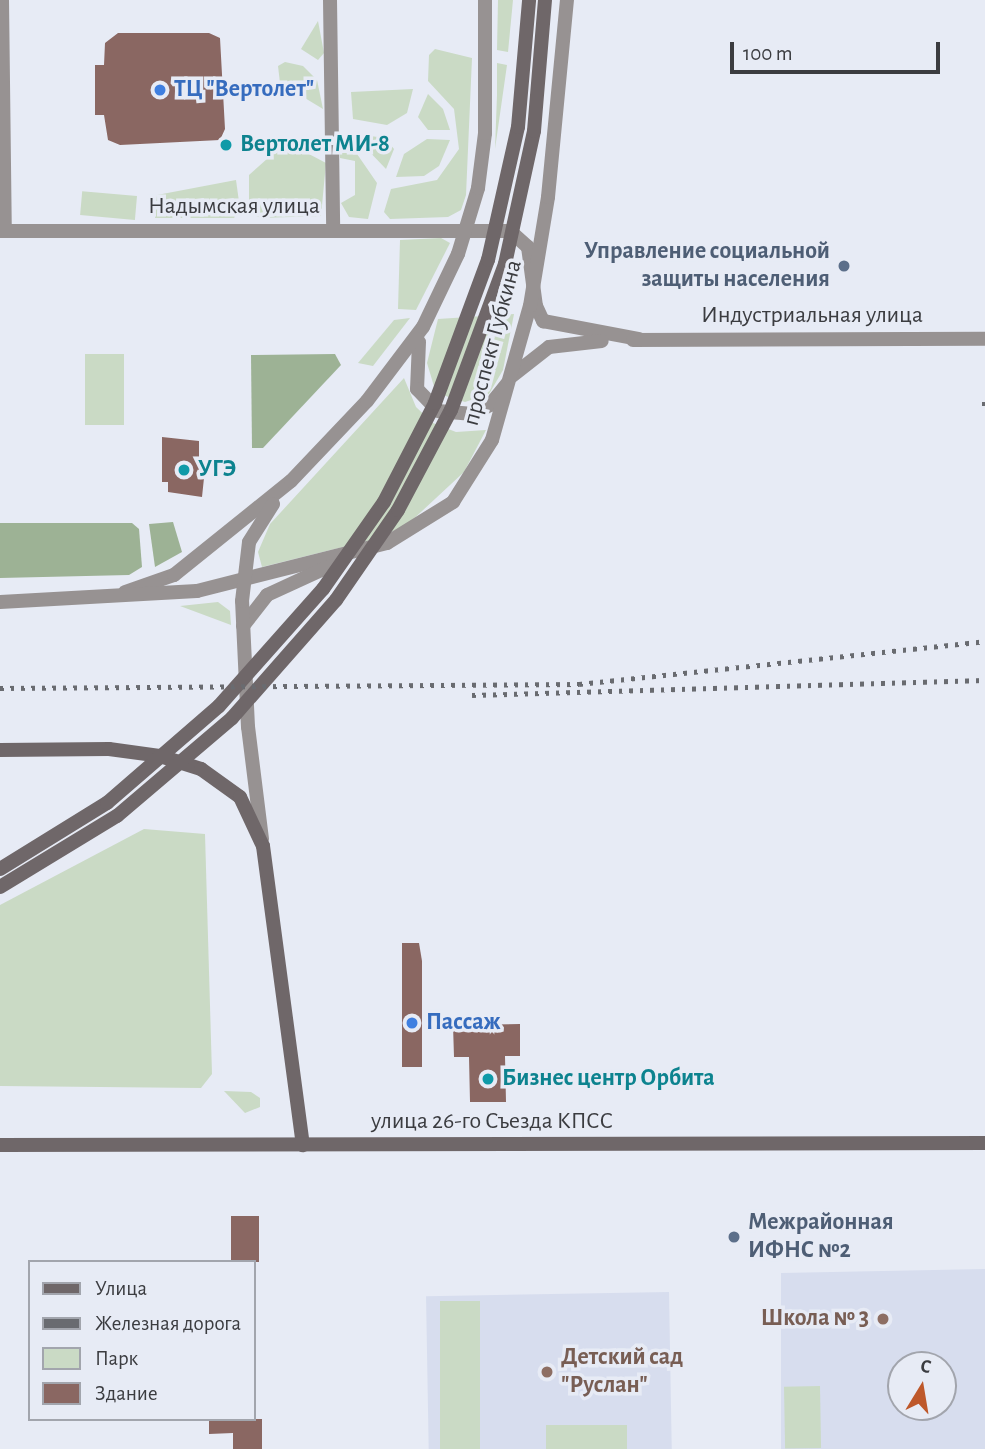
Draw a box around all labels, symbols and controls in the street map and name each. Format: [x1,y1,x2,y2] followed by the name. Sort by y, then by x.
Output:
[733,28,943,72] scale bar
[743,43,793,64] text: 100 m
[174,76,314,104] place label: ТЦ "Вертолет"
[152,82,168,98] marker: ТЦ "Вертолет"
[240,131,390,159] place label: Вертолет МИ-8
[218,137,234,153] marker: Вертолет МИ-8
[148,193,320,221] street label: Надымская улица
[584,238,830,294] place label: Управление социальной защиты населения
[457,257,529,429] street label: проспект Губкина
[836,258,852,274] marker: Управление социальной защиты населения
[701,302,923,330] street label: Индустриальная улица
[198,456,236,484] place label: УГЭ
[176,462,192,478] marker: УГЭ
[426,1009,501,1037] place label: Пассаж
[404,1015,420,1031] marker: Пассаж
[502,1065,715,1093] place label: Бизнес центр Орбита
[480,1071,496,1087] marker: Бизнес центр Орбита
[371,1108,613,1136] street label: улица 26-го Съезда КПСС
[748,1209,894,1265] place label: Межрайонная ИФНС №2
[726,1229,742,1245] marker: Межрайонная ИФНС №2
[28,1260,256,1421] legend
[95,1278,147,1299] text: Улица
[761,1305,869,1333] place label: Школа № 3
[875,1311,891,1327] marker: Школа № 3
[95,1313,241,1334] text: Железная дорога
[561,1344,683,1400] place label: Детский сад "Руслан"
[95,1348,138,1369] text: Парк
[887,1351,957,1421] north arrow
[919,1357,933,1377] text: С
[539,1364,555,1380] marker: Детский сад "Руслан"
[95,1383,158,1404] text: Здание

